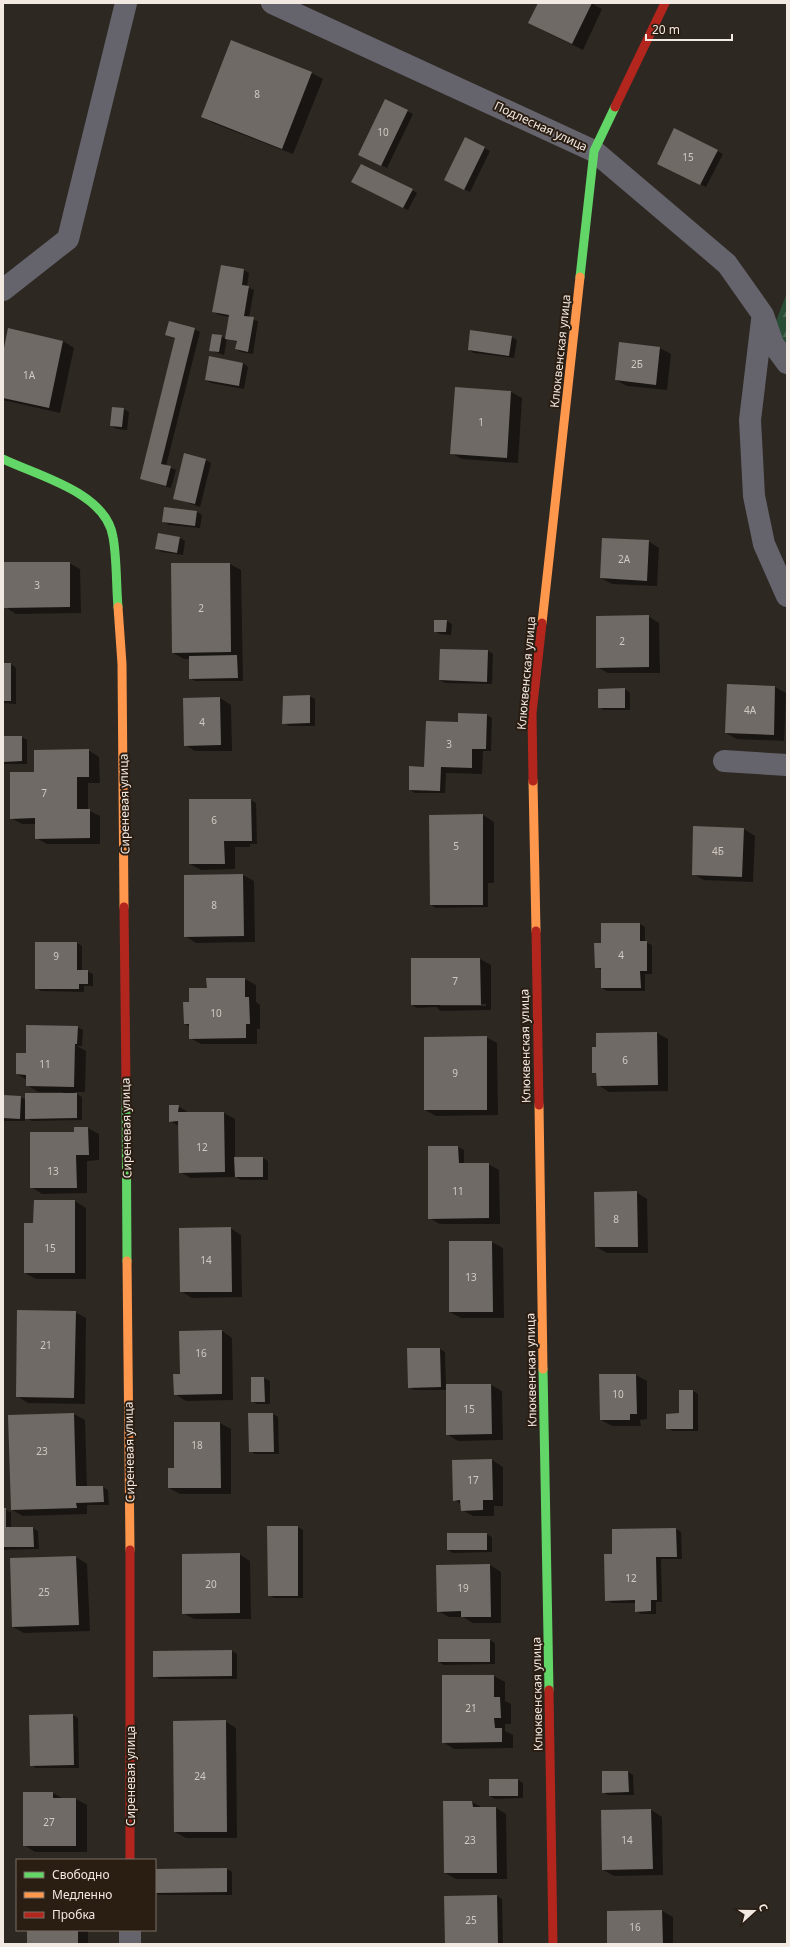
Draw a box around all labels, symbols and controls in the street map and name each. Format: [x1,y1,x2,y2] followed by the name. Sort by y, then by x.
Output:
[646,16,732,42] scale bar
[652,21,680,38] text: 20 m
[254,87,260,101] house number: 8
[492,97,590,155] street label: Подлесная улица
[377,125,389,139] house number: 10
[682,150,694,164] house number: 15
[546,293,574,409] street label: Клюквенская улица
[631,357,643,371] house number: 2Б
[23,368,36,382] house number: 1А
[478,415,484,429] house number: 1
[618,552,631,566] house number: 2А
[34,578,40,592] house number: 3
[198,601,204,615] house number: 2
[513,615,539,731] street label: Клюквенская улица
[619,634,625,648] house number: 2
[744,703,757,717] house number: 4А
[199,715,205,729] house number: 4
[446,737,452,751] house number: 3
[115,754,133,854] street label: Сиреневая улица
[41,786,47,800] house number: 7
[211,813,217,827] house number: 6
[453,839,459,853] house number: 5
[712,844,724,858] house number: 4Б
[211,898,217,912] house number: 8
[618,948,624,962] house number: 4
[53,949,59,963] house number: 9
[452,974,458,988] house number: 7
[516,989,534,1103] street label: Клюквенская улица
[210,1006,222,1020] house number: 10
[622,1053,628,1067] house number: 6
[39,1057,51,1071] house number: 11
[452,1066,458,1080] house number: 9
[117,1078,135,1178] street label: Сиреневая улица
[196,1140,208,1154] house number: 12
[47,1164,59,1178] house number: 13
[452,1184,464,1198] house number: 11
[613,1212,619,1226] house number: 8
[44,1241,56,1255] house number: 15
[200,1253,212,1267] house number: 14
[465,1270,477,1284] house number: 13
[522,1313,540,1427] street label: Клюквенская улица
[40,1338,52,1352] house number: 21
[195,1346,207,1360] house number: 16
[612,1387,624,1401] house number: 10
[120,1402,138,1502] street label: Сиреневая улица
[463,1402,475,1416] house number: 15
[191,1438,203,1452] house number: 18
[36,1444,48,1458] house number: 23
[467,1473,479,1487] house number: 17
[625,1571,637,1585] house number: 12
[205,1577,217,1591] house number: 20
[457,1581,469,1595] house number: 19
[38,1585,50,1599] house number: 25
[528,1637,546,1751] street label: Клюквенская улица
[465,1701,477,1715] house number: 21
[122,1726,139,1826] street label: Сиреневая улица
[194,1769,206,1783] house number: 24
[43,1815,55,1829] house number: 27
[464,1833,476,1847] house number: 23
[621,1833,633,1847] house number: 14
[16,1859,156,1931] legend
[52,1866,110,1883] text: Свободно
[52,1886,112,1903] text: Медленно
[734,1891,774,1931] north arrow
[756,1901,772,1913] text: С
[52,1906,95,1923] text: Пробка
[465,1913,477,1927] house number: 25
[629,1920,641,1934] house number: 16

